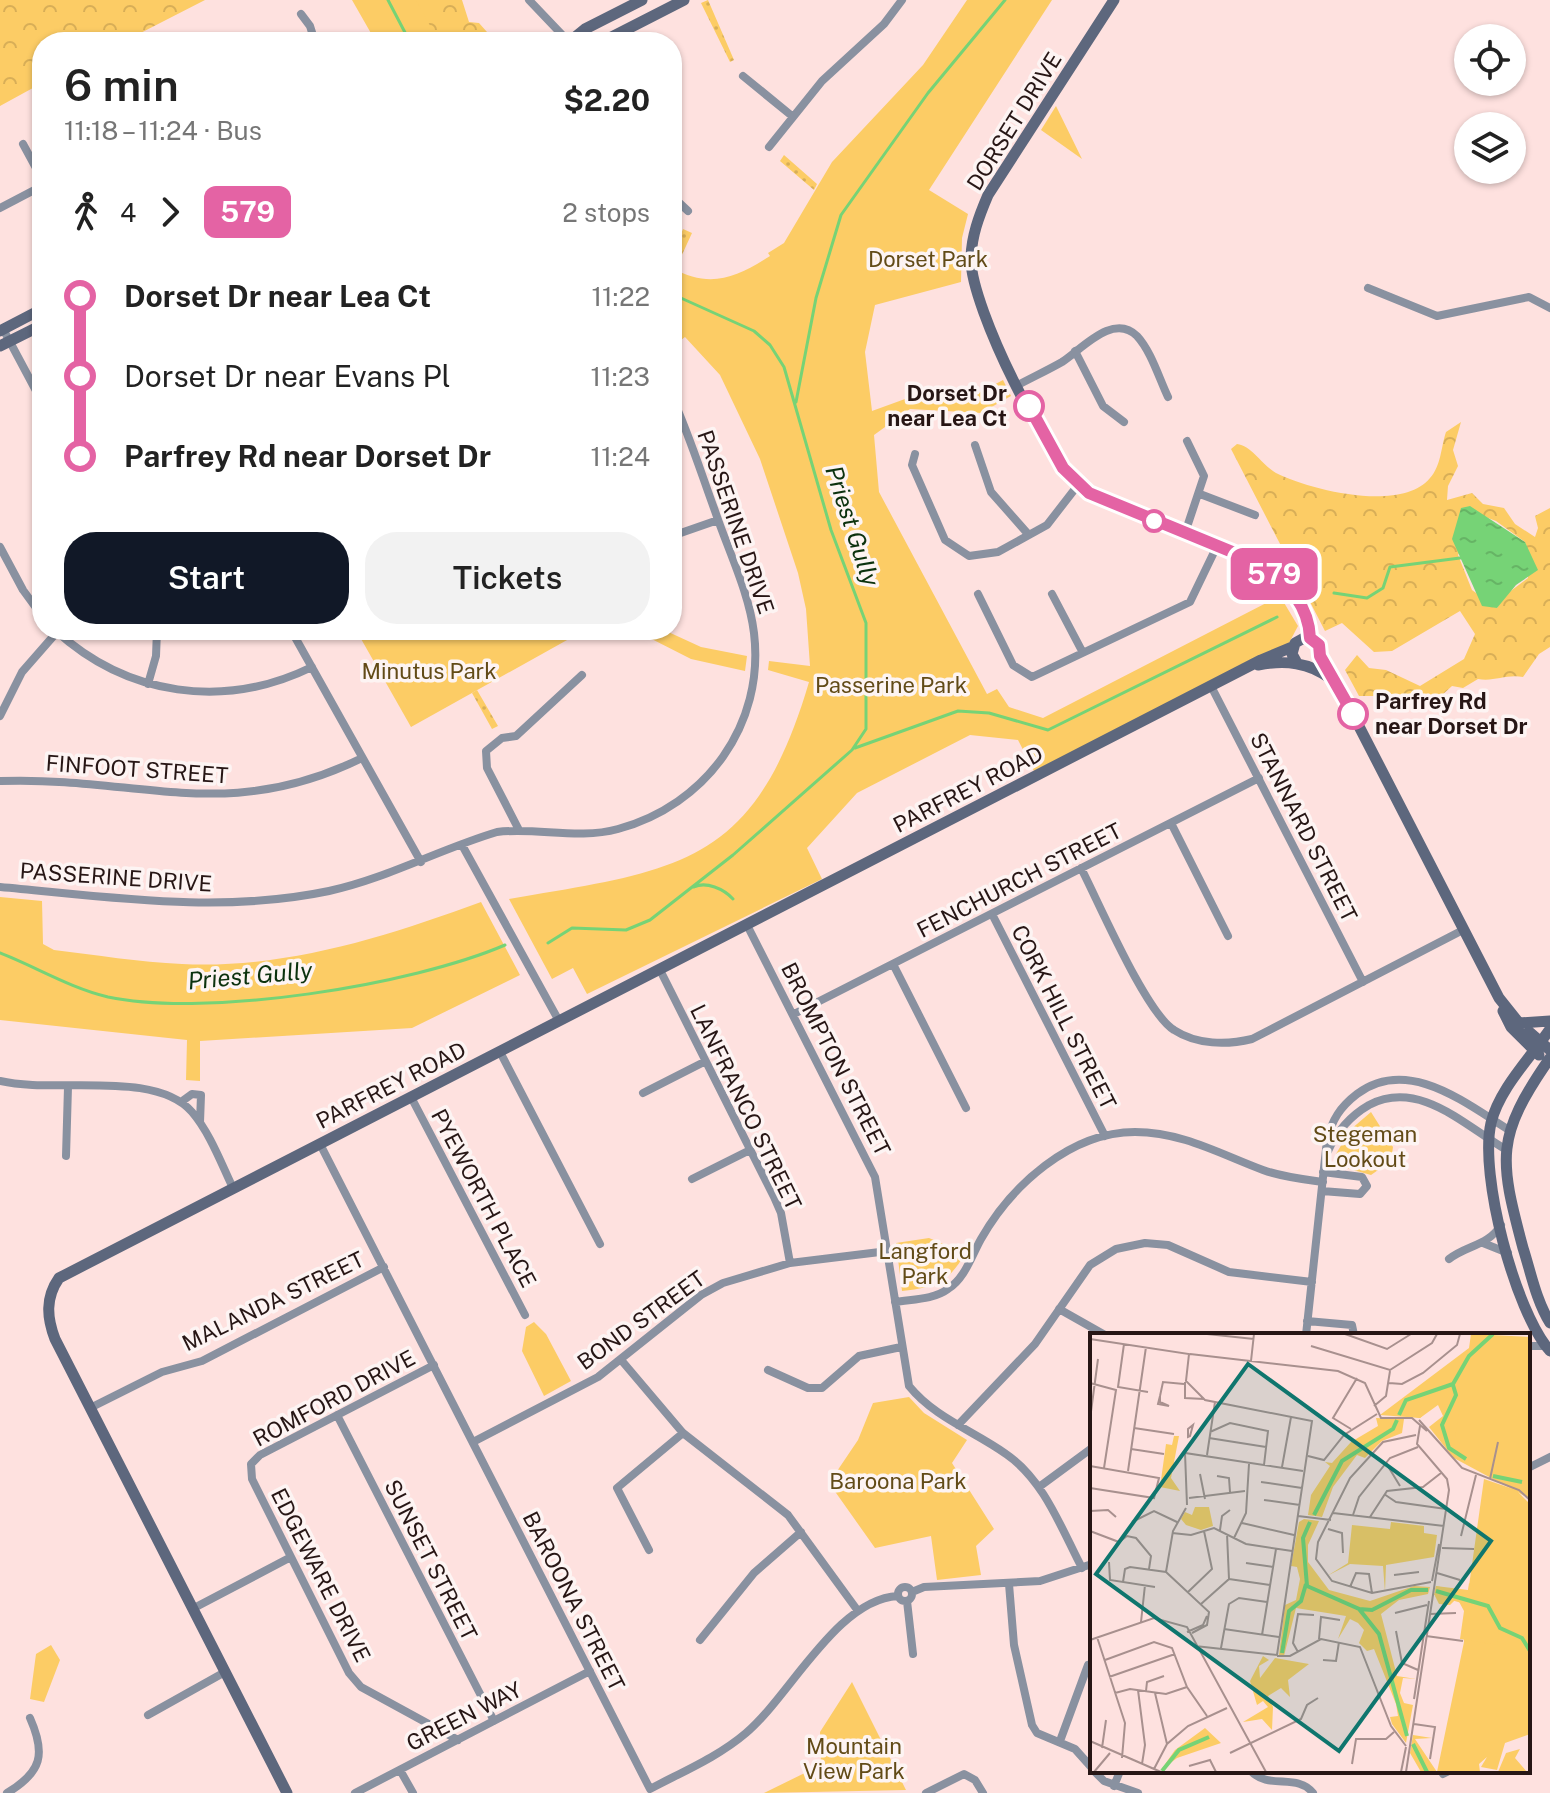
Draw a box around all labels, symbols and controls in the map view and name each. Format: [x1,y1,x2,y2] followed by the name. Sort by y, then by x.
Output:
[1454,24,1526,184] map controls
[1454,24,1526,96] button: locate
[961,47,1067,195] street label: DORSET DRIVE
[64,59,179,111] text: 6 min
[563,82,650,118] text: $2.20
[1454,112,1526,184] button: layers
[64,115,262,146] text: 11:18 – 11:24 · Bus
[64,190,108,234] icon: walk
[148,190,192,234] icon: forward
[220,195,275,228] text: 579
[120,197,136,228] text: 4
[562,197,650,228] text: 2 stops
[868,246,988,272] park label: Dorset Park
[124,278,431,314] text: Dorset Dr near Lea Ct
[591,281,650,312] text: 11:22
[124,358,451,394] text: Dorset Dr near Evans Pl
[591,361,650,392] text: 11:23
[887,380,1007,431] place label: Dorset Dr near Lea Ct
[1014,391,1044,421] marker: Dorset Dr near Lea Ct
[692,427,780,617] street label: PASSERINE DRIVE
[124,438,491,474] text: Parfrey Rd near Dorset Dr
[591,441,650,472] text: 11:24
[820,462,886,590] water label: Priest Gully
[1143,510,1165,532] unlabelled marker
[64,532,349,624] button: Start
[365,532,650,624] button: Tickets
[1228,548,1320,600] line badge: 579
[1247,557,1301,590] text: 579
[361,658,497,684] park label: Minutus Park
[815,672,967,698] park label: Passerine Park
[1375,688,1528,739] place label: Parfrey Rd near Dorset Dr
[1338,699,1368,729] marker: Parfrey Rd near Dorset Dr
[1245,728,1363,926] street label: STANNARD STREET
[889,740,1047,838] street label: PARFREY ROAD
[45,750,229,788] street label: FINFOOT STREET
[912,817,1126,943] street label: FENCHURCH STREET
[19,857,213,897] street label: PASSERINE DRIVE
[1006,920,1122,1114] street label: CORK HILL STREET
[186,956,314,994] water label: Priest Gully
[776,958,896,1160] street label: BROMPTON STREET
[685,1000,807,1214] street label: LANFRANCO STREET
[312,1036,470,1134] street label: PARFREY ROAD
[426,1104,542,1292] street label: PYEWORTH PLACE
[1313,1121,1417,1172] park label: Stegeman Lookout
[878,1238,972,1289] park label: Langford Park
[178,1246,368,1356] street label: MALANDA STREET
[572,1265,710,1375] street label: BOND STREET
[1090,1333,1530,1773] inset map
[249,1344,419,1452] street label: ROMFORD DRIVE
[829,1468,967,1494] park label: Baroona Park
[379,1475,483,1645] street label: SUNSET STREET
[266,1484,376,1666] street label: EDGEWARE DRIVE
[517,1507,631,1695] street label: BAROONA STREET
[402,1676,527,1756] street label: GREEN WAY
[803,1733,905,1784] park label: Mountain View Park

